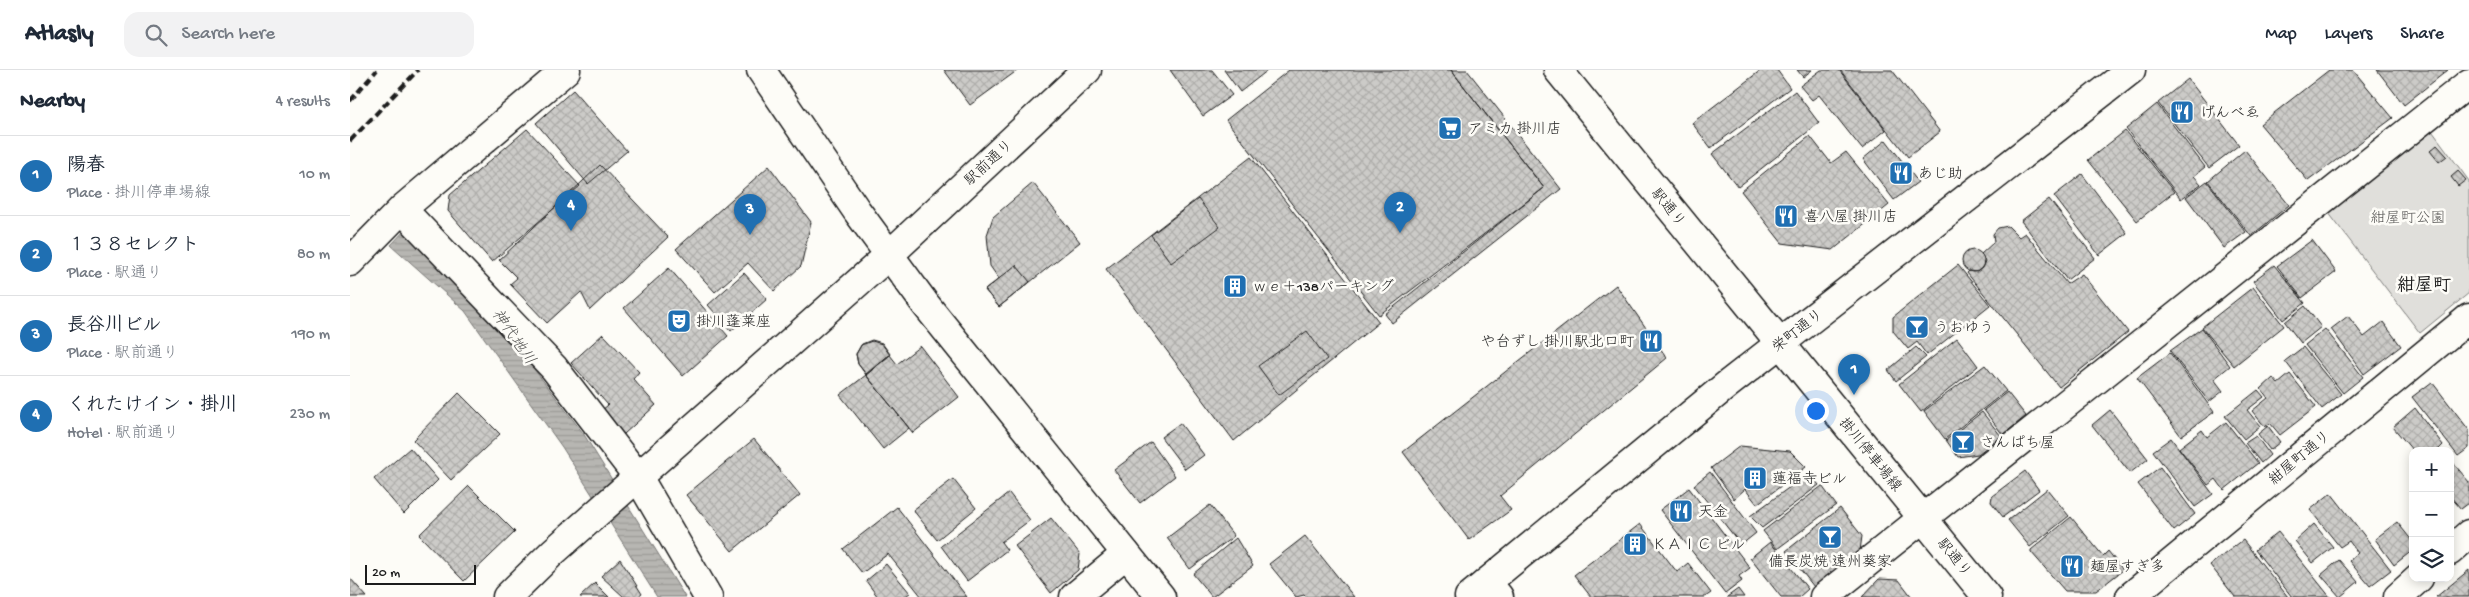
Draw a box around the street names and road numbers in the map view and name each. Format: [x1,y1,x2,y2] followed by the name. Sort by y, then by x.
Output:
[961,136,1017,191] street label: 駅前通り
[1646,185,1689,231] street label: 駅通り
[1769,306,1827,357] street label: 栄町通り
[1834,414,1906,496] street label: 掛川停車場線
[2265,427,2335,490] street label: 紺屋町通リ
[1932,535,1975,581] street label: 駅通り

